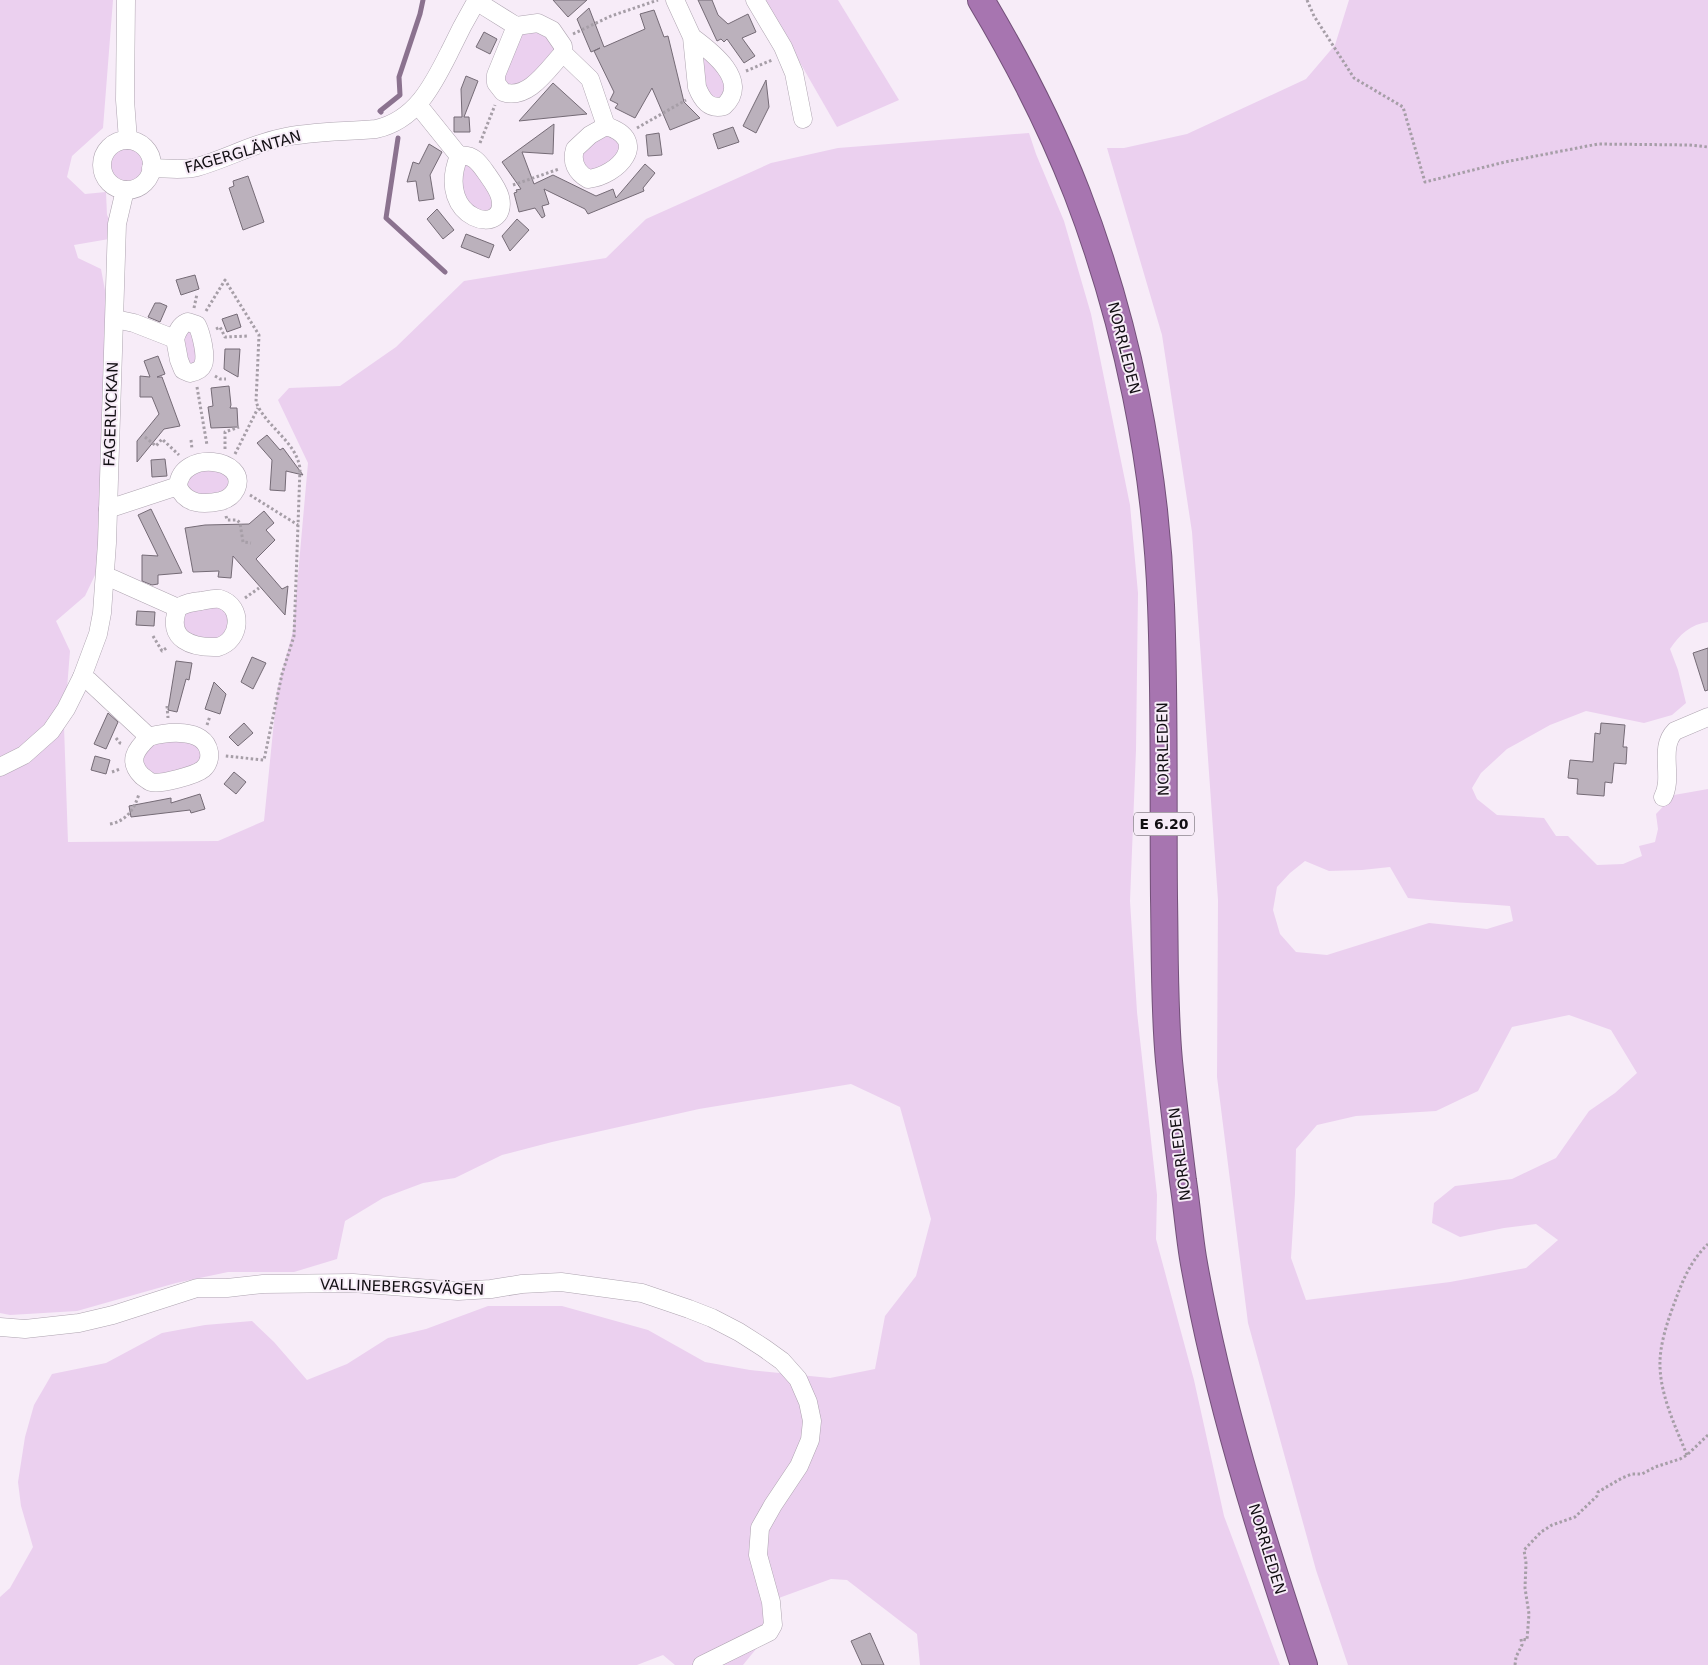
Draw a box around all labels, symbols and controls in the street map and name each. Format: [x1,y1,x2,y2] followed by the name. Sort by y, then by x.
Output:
[183,126,303,177] street label: FAGERGLÄNTAN
[1104,300,1144,396] street label: NORRLEDEN
[100,361,122,467] street label: FAGERLYCKAN
[1153,702,1173,796] street label: NORRLEDEN
[1134,812,1194,836] road number: E 6.20
[1165,1106,1195,1202] street label: NORRLEDEN
[320,1274,484,1299] street label: VALLINEBERGSVÄGEN
[1245,1501,1289,1597] street label: NORRLEDEN

